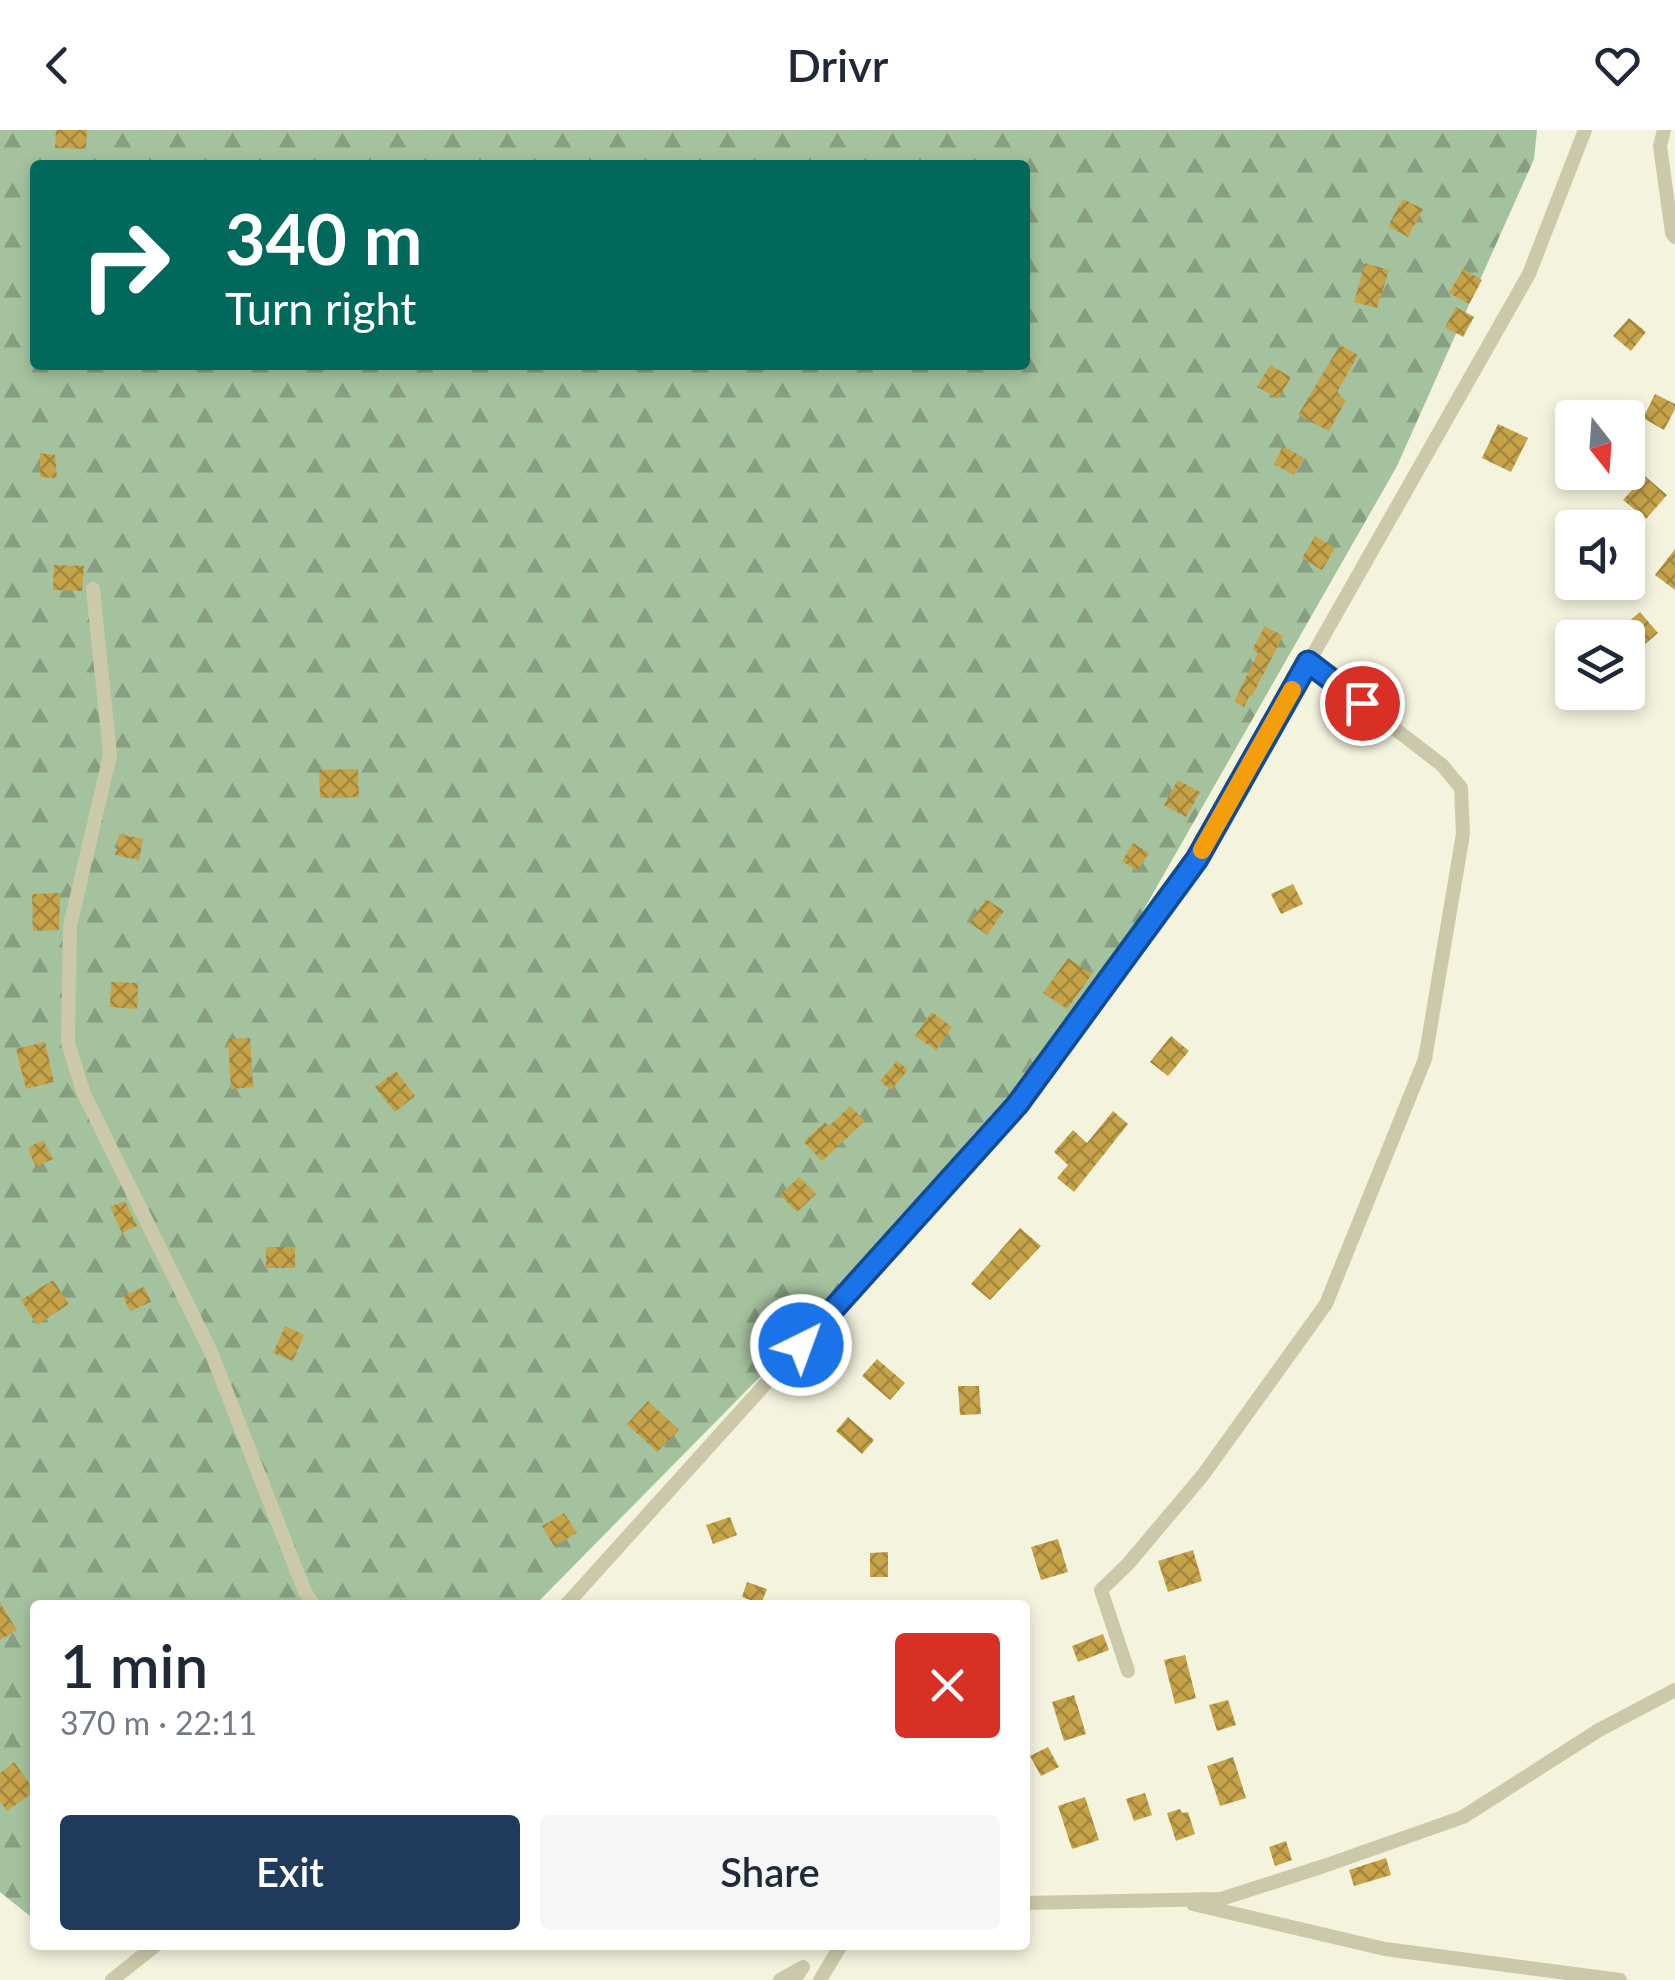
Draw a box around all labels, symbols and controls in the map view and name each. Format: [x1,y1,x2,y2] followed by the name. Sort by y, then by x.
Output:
[30,38,85,93] icon: back
[787,38,888,92] text: Drivr
[1590,38,1645,93] icon: heart
[225,196,422,280] text: 340 m
[60,200,190,330] icon: right
[225,281,416,335] text: Turn right
[1555,400,1645,490] north arrow
[1555,400,1645,710] map controls
[1555,510,1645,600] button: sound
[1555,620,1645,710] button: layers
[1320,661,1405,746] pin
[1335,676,1390,731] icon: arrive
[749,1293,853,1397] position arrow
[60,1629,208,1701] text: 1 min
[895,1633,1000,1738] button: close
[60,1703,257,1742] text: 370 m · 22:11
[60,1815,520,1930] button: Exit
[540,1815,1000,1930] button: Share

